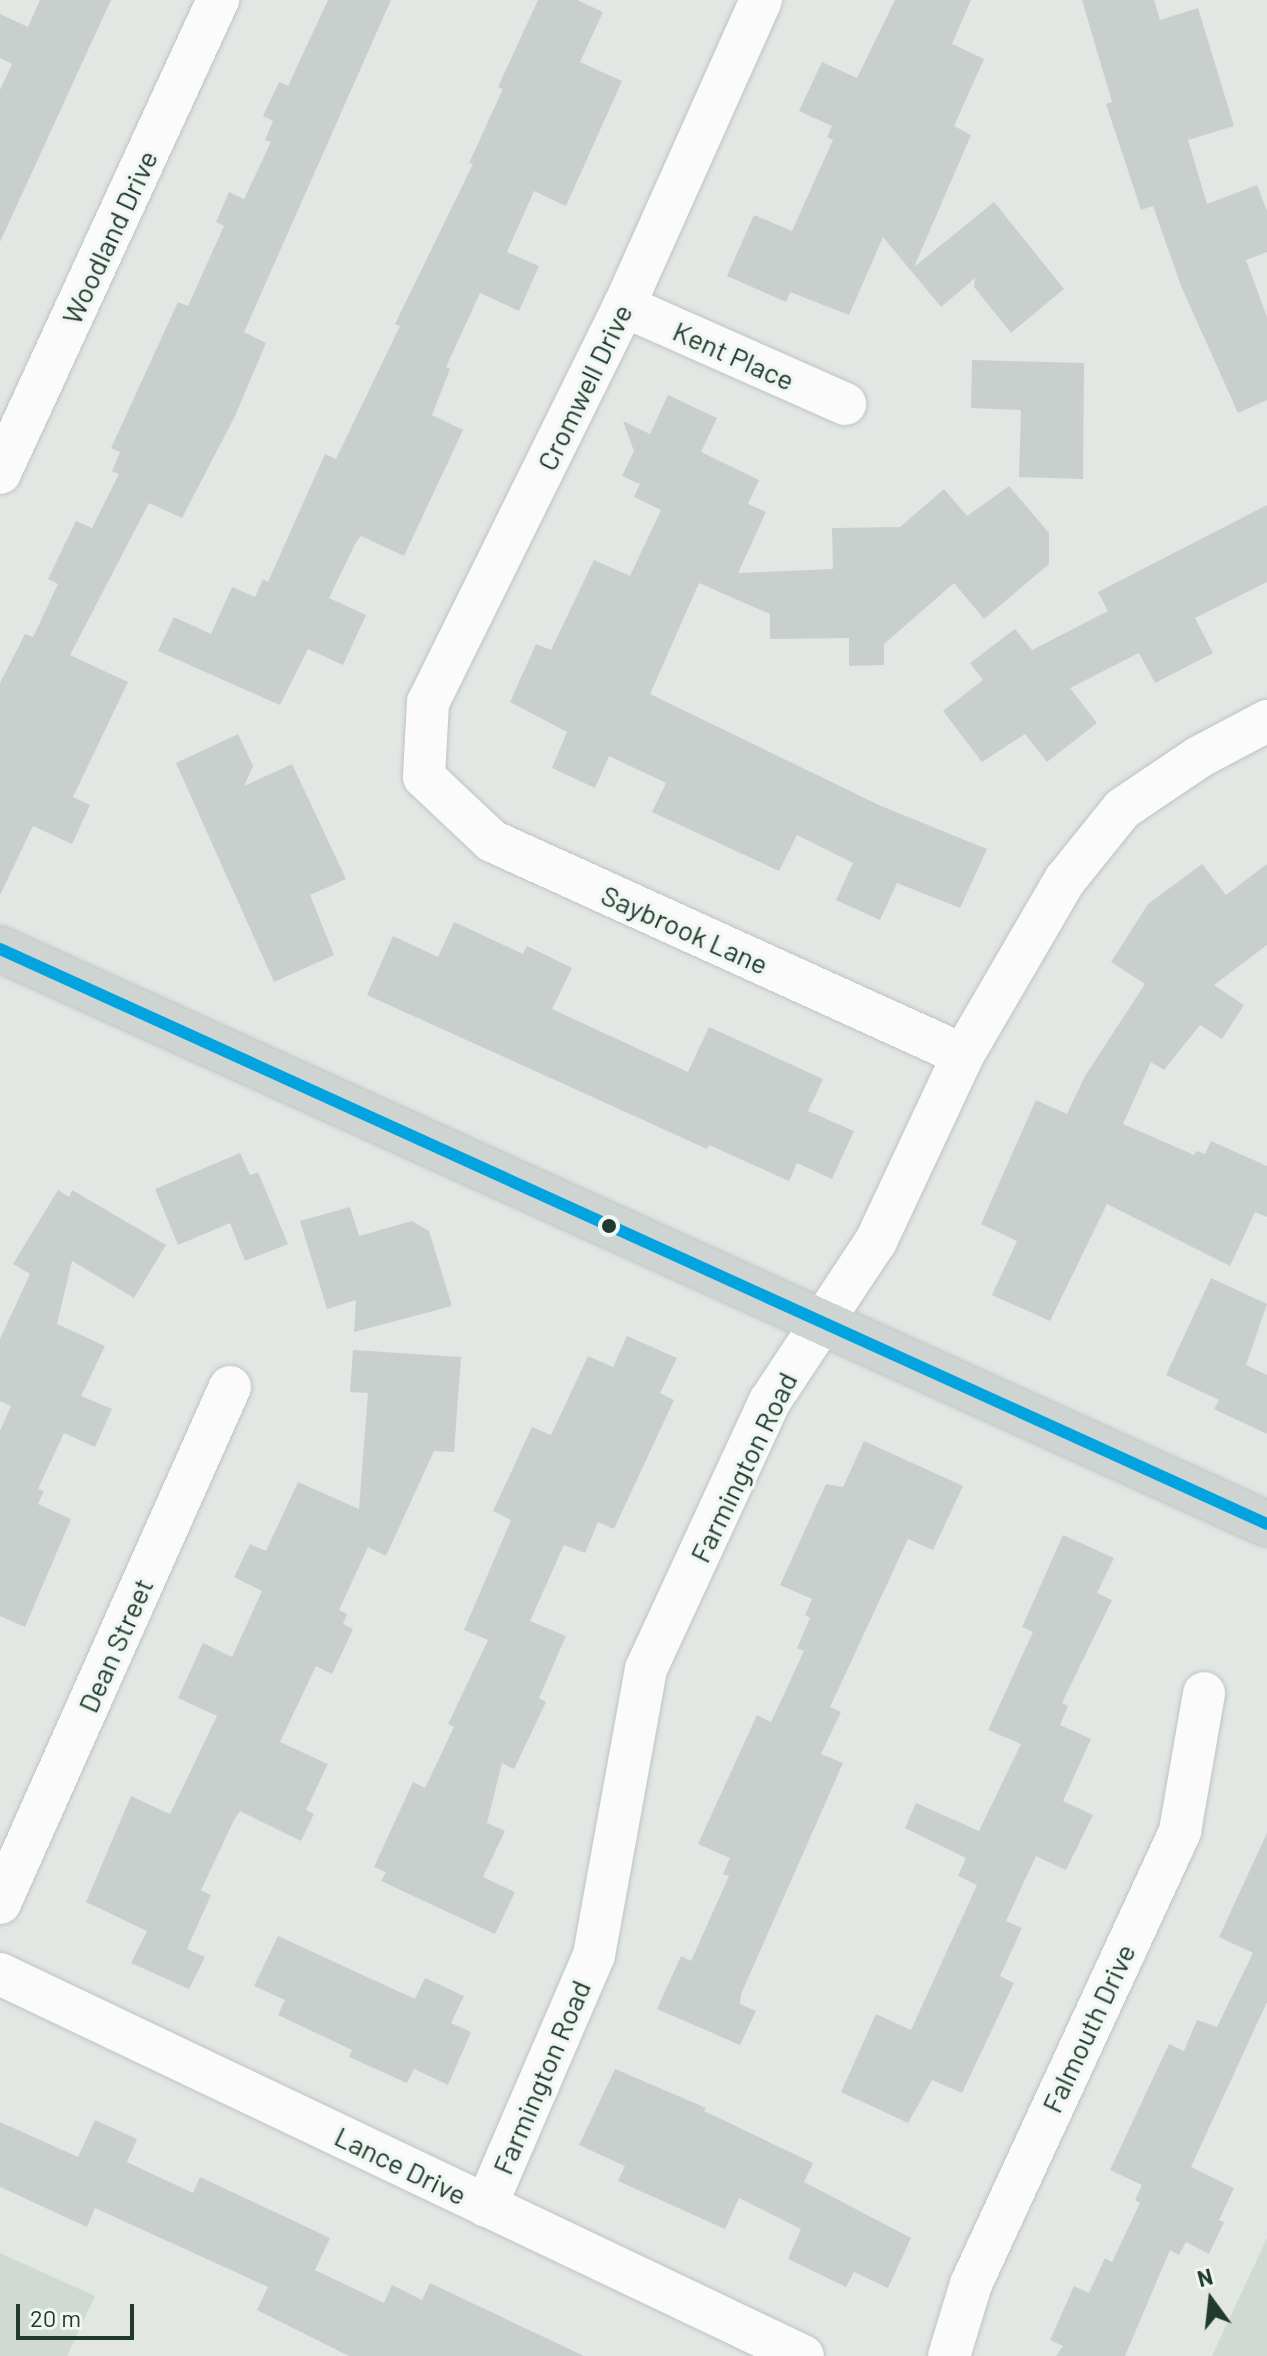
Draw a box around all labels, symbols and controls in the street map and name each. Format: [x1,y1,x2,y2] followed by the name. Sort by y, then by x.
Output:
[54,145,164,329] street label: Woodland Drive
[529,298,639,476] street label: Cromwell Drive
[668,313,800,397] street label: Kent Place
[596,877,774,981] street label: Saybrook Lane
[601,1218,617,1234] unlabelled marker
[682,1366,804,1568] street label: Farmington Road
[70,1573,160,1717] street label: Dean Street
[1034,1938,1142,2118] street label: Falmouth Drive
[485,1975,597,2179] street label: Farmington Road
[330,2119,472,2211] street label: Lance Drive
[1171,2260,1251,2340] north arrow
[1194,2262,1215,2291] text: N
[20,2288,138,2338] scale bar
[30,2303,81,2332] text: 20 m

